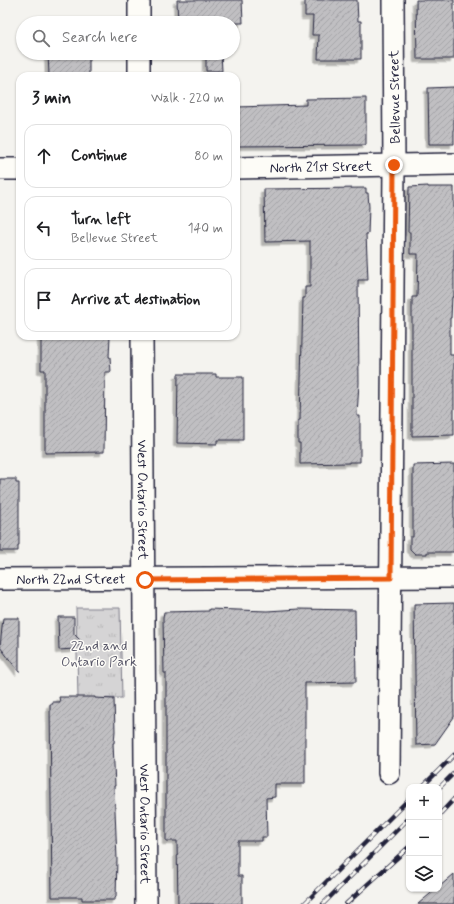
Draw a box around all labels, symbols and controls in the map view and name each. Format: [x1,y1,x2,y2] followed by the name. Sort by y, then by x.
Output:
[16,16,240,60] search box
[30,27,52,49] icon: search
[62,28,138,48] text: Search here
[385,49,405,144] street label: Bellevue Street
[32,87,71,109] text: 3 min
[151,90,224,107] text: Walk · 220 m
[33,145,55,167] icon: ahead
[71,146,127,166] text: Continue
[194,148,223,165] text: 80 m
[385,156,403,174] route end
[269,157,373,177] street label: North 21st Street
[71,210,131,230] text: Turn left
[33,217,55,239] icon: left
[188,220,223,237] text: 140 m
[71,230,158,247] text: Bellevue Street
[33,289,55,311] icon: arrive
[71,290,200,310] text: Arrive at destination
[133,440,152,561] street label: West Ontario Street
[16,570,126,589] street label: North 22nd Street
[136,571,154,589] route start
[61,637,137,671] park label: 22nd and Ontario Park
[135,764,154,885] street label: West Ontario Street
[406,784,442,892] map controls
[406,784,442,820] button: +
[406,820,442,856] button: −
[406,856,442,892] button: layers

